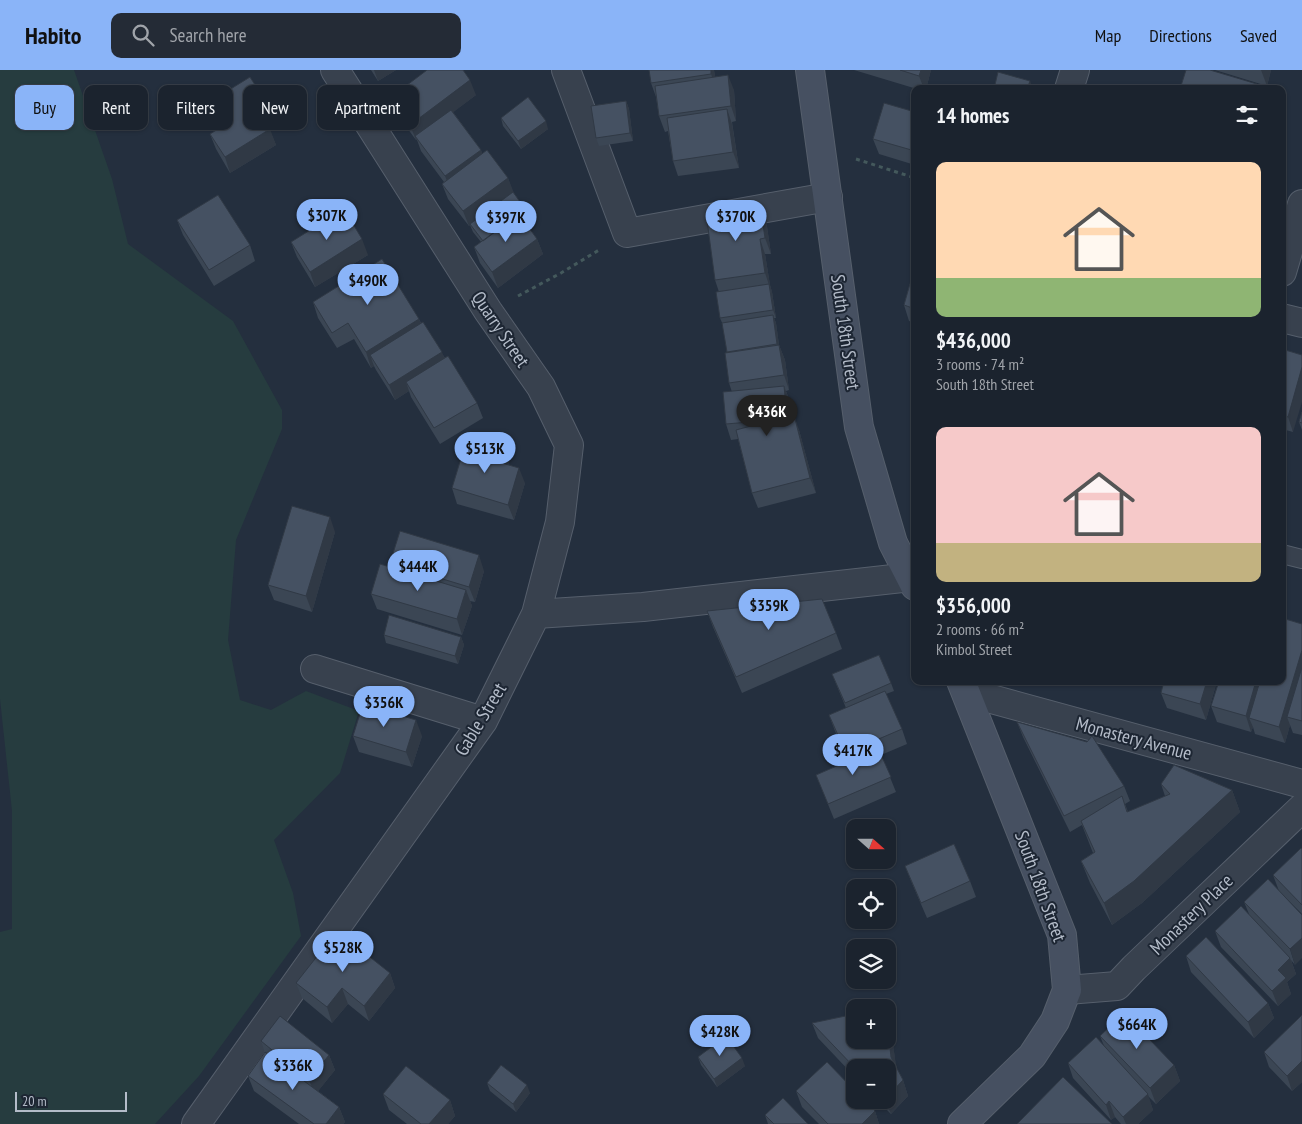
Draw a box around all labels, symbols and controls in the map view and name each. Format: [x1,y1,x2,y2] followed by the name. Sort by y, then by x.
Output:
[111,13,461,58] search box
[25,20,81,51] text: Habito
[129,21,157,49] icon: search
[169,23,247,47] text: Search here
[1095,24,1121,47] text: Map
[1149,24,1212,47] text: Directions
[1240,24,1277,47] text: Saved
[15,85,74,130] chip: Buy
[84,85,148,130] chip: Rent
[158,85,233,130] chip: Filters
[243,85,307,130] chip: New
[317,85,419,130] chip: Apartment
[1233,101,1261,129] icon: filters
[936,102,1009,129] text: 14 homes
[1054,194,1144,284] icon: home
[292,198,362,241] pin: $307K
[471,200,541,243] pin: $397K
[701,200,771,242] pin: $370K
[308,205,346,225] text: $307K
[717,206,755,226] text: $370K
[487,207,525,227] text: $397K
[333,264,403,306] pin: $490K
[349,270,387,290] text: $490K
[826,273,866,392] street label: South 18th Street
[467,286,536,372] street label: Quarry Street
[936,327,1011,354] text: $436,000
[936,354,1024,374] text: 3 rooms · 74 m²
[936,374,1034,394] text: South 18th Street
[732,394,802,437] pin: $436K
[748,401,786,421] text: $436K
[450,432,520,474] pin: $513K
[466,438,504,458] text: $513K
[1054,459,1144,549] icon: home
[383,550,453,592] pin: $444K
[399,556,437,576] text: $444K
[734,588,804,631] pin: $359K
[936,592,1011,619] text: $356,000
[750,595,788,615] text: $359K
[936,619,1024,639] text: 2 rooms · 66 m²
[936,639,1012,659] text: Kimbol Street
[449,678,511,760] street label: Gable Street
[349,686,419,728] pin: $356K
[365,692,403,712] text: $356K
[1073,711,1195,765] street label: Monastery Avenue
[818,734,888,776] pin: $417K
[834,740,872,760] text: $417K
[846,819,896,869] north arrow
[846,819,896,1109] map controls
[1010,827,1072,945] street label: South 18th Street
[1144,868,1238,960] street label: Monastery Place
[846,879,896,929] button: locate
[308,930,378,973] pin: $528K
[324,937,362,957] text: $528K
[846,939,896,989] button: layers
[846,999,896,1049] button: +
[1102,1008,1172,1050] pin: $664K
[685,1014,755,1057] pin: $428K
[1118,1014,1156,1034] text: $664K
[701,1021,739,1041] text: $428K
[258,1048,328,1091] pin: $336K
[274,1055,312,1075] text: $336K
[846,1059,896,1109] button: −
[15,1089,128,1112] scale bar
[22,1092,47,1110] text: 20 m

